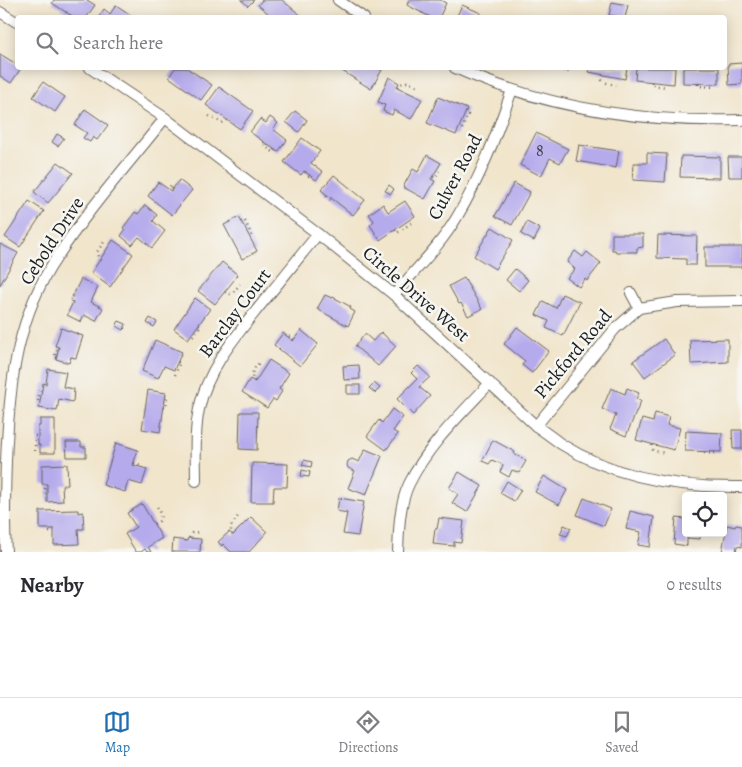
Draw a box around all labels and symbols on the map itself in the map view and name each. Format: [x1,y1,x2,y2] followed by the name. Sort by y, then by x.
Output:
[421,129,489,225] street label: Culver Road
[536,140,544,162] house number: 8
[14,192,90,290] street label: Cebold Drive
[357,240,475,348] street label: Circle Drive West
[193,263,277,363] street label: Barclay Court
[528,303,619,404] street label: Pickford Road

